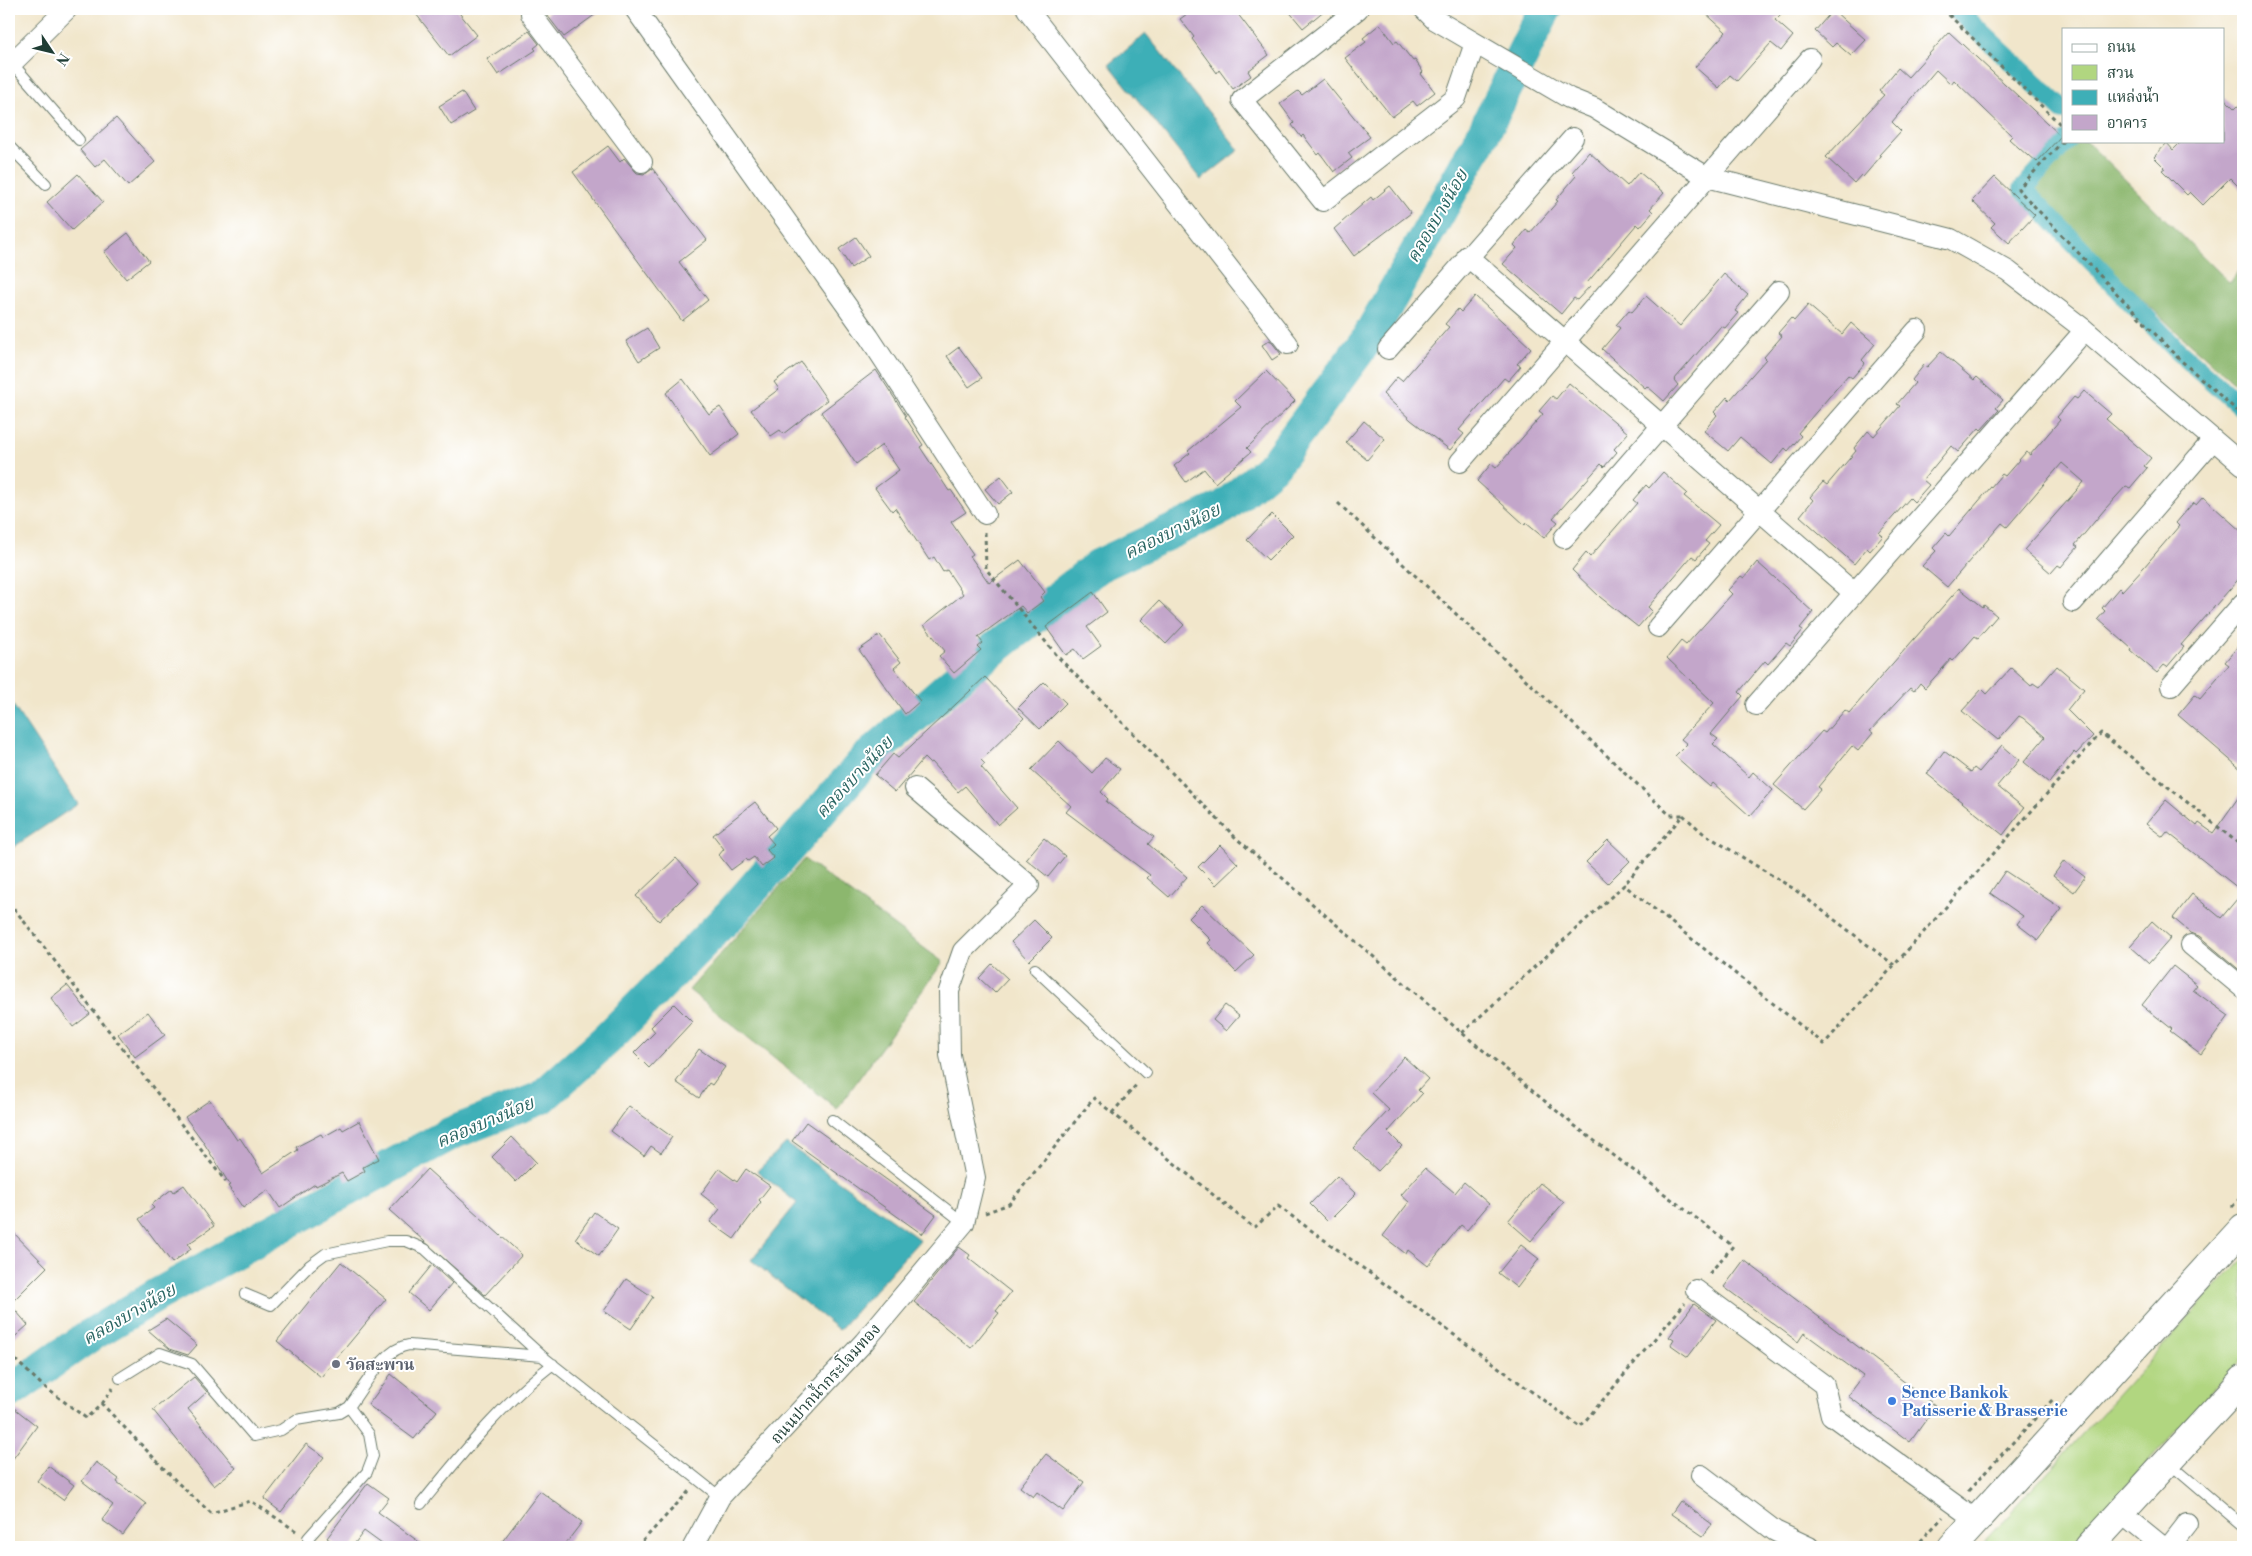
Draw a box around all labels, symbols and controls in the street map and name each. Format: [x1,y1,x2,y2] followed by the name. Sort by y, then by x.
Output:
[28,28,78,78] north arrow
[2062,28,2224,142] legend
[2107,38,2136,57] text: ถนน
[51,49,72,69] text: N
[2107,64,2134,83] text: สวน
[2107,86,2159,107] text: แหล่งน้ำ
[2107,114,2147,133] text: อาคาร
[1402,164,1474,267] water label: คลองบางน้อย
[1121,498,1225,565] water label: คลองบางน้อย
[811,731,899,823] water label: คลองบางน้อย
[433,1091,539,1153] water label: คลองบางน้อย
[79,1278,181,1350] water label: คลองบางน้อย
[765,1318,885,1448] street label: ถนนปากน้ำกระโจมทอง
[346,1355,415,1375] place label: วัดสะพาน
[330,1358,342,1370] marker: วัดสะพาน
[1902,1383,2068,1421] place label: Sence Bankok Patisserie & Brasserie
[1886,1395,1898,1407] marker: Sence Bankok Patisserie & Brasserie

